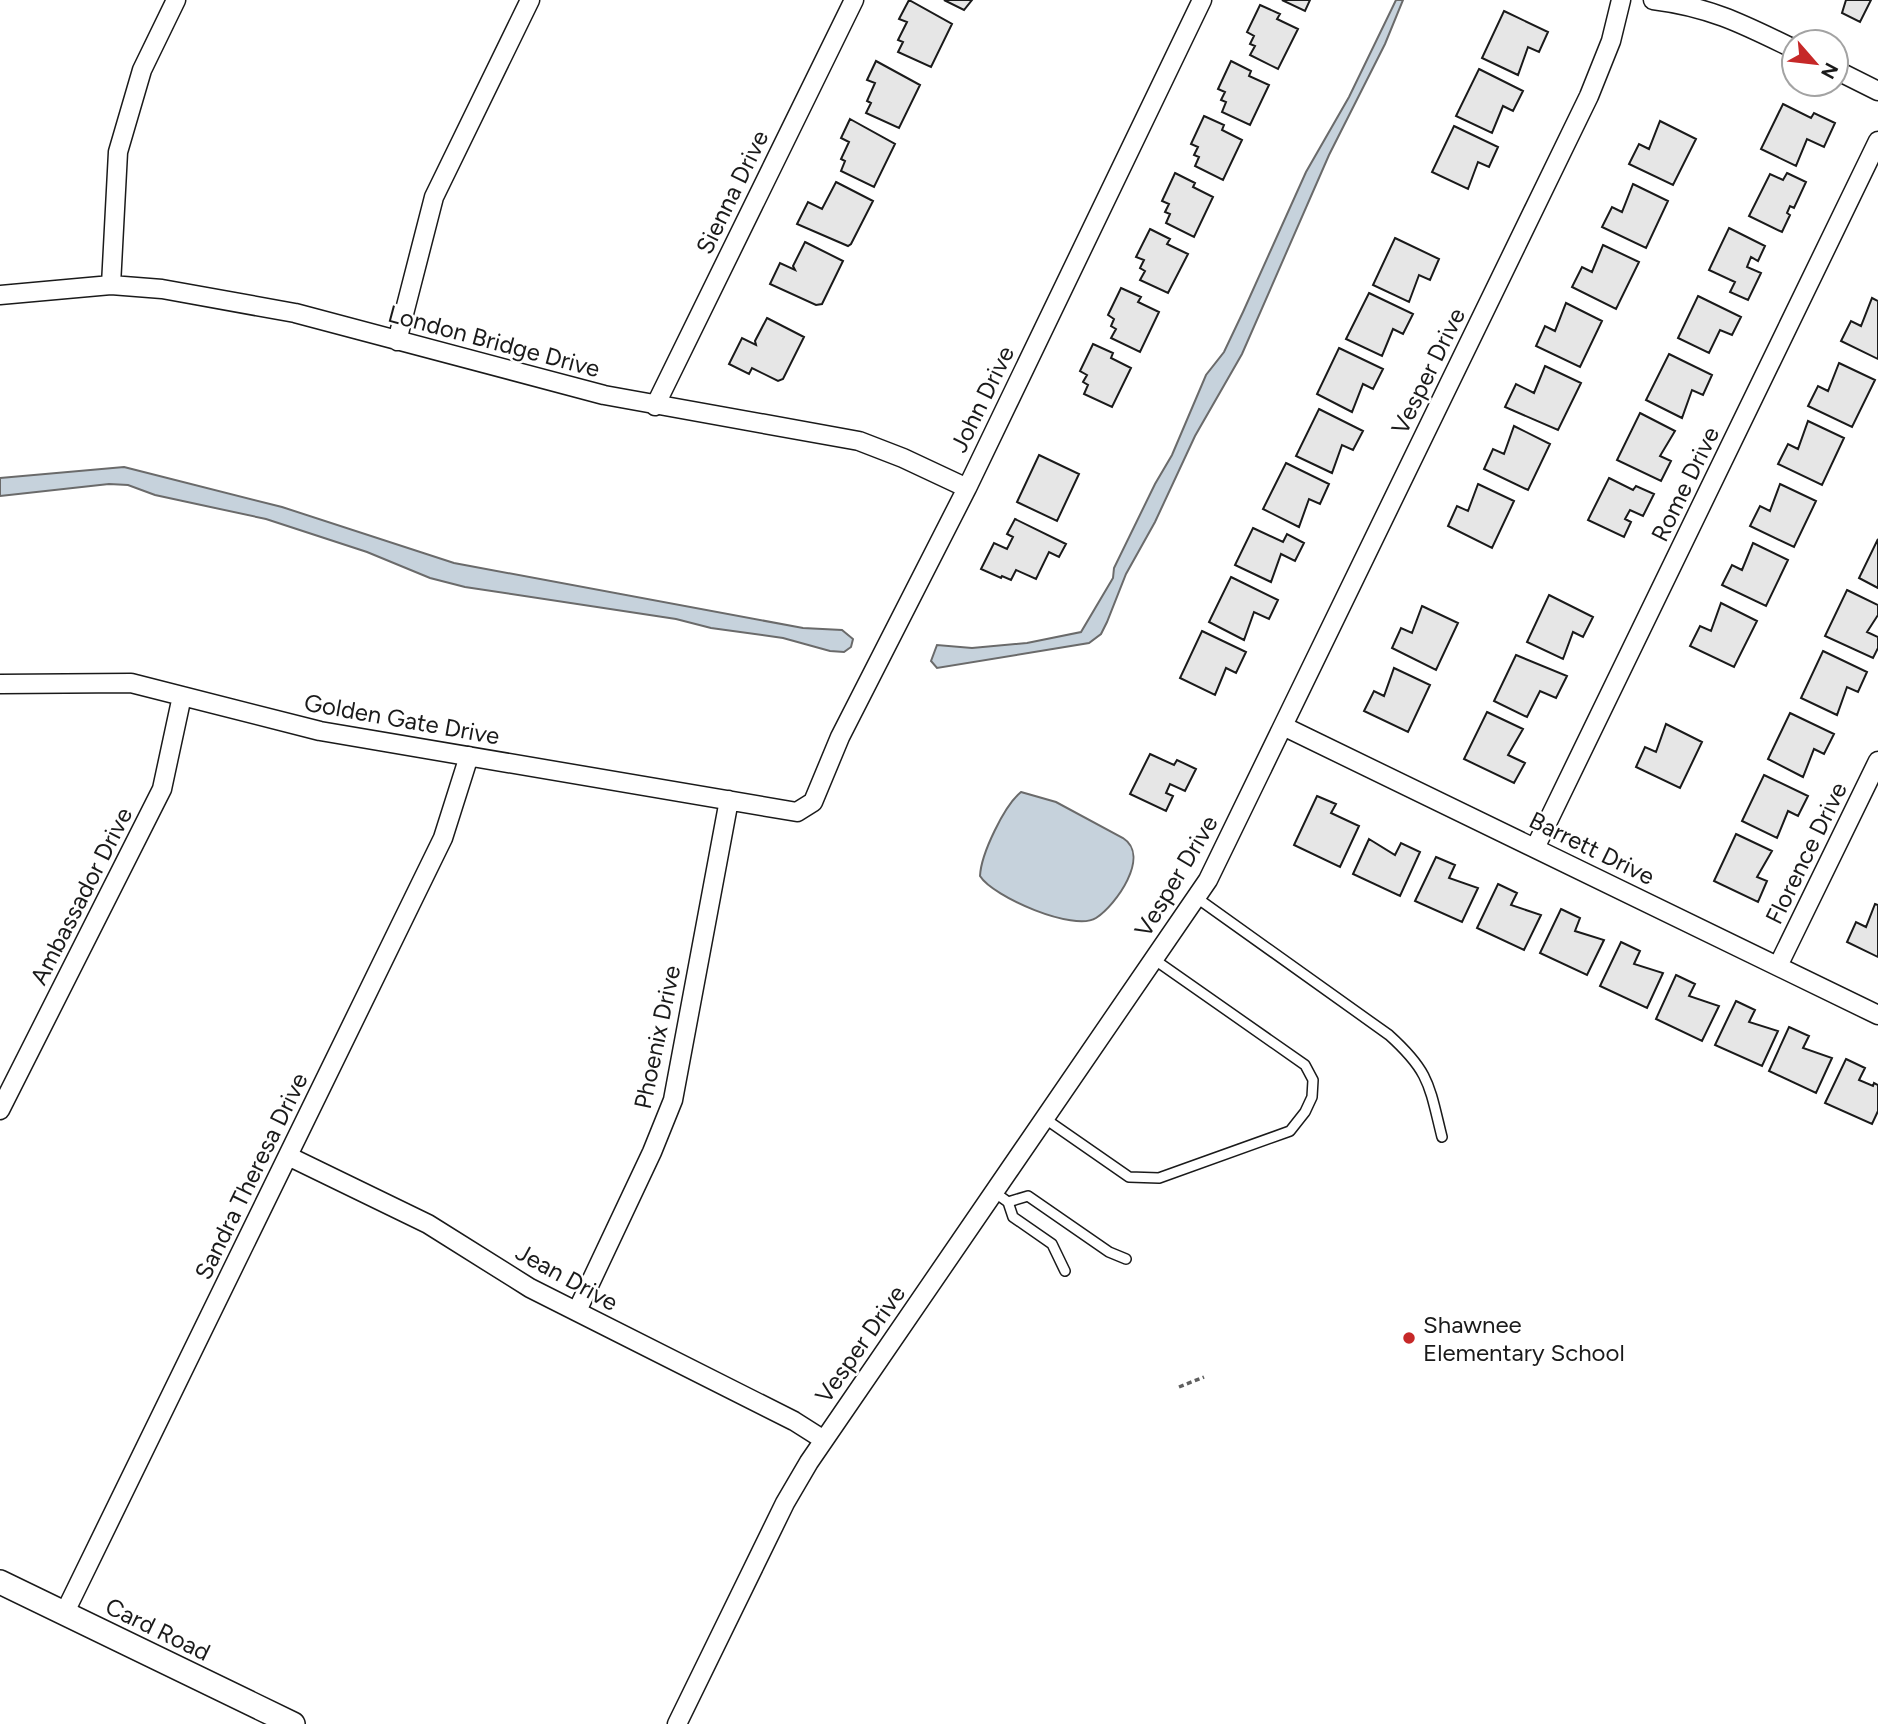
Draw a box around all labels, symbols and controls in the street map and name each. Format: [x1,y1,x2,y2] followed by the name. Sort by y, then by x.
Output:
[1780,28,1850,98] north arrow
[1816,59,1843,83] text: N
[690,125,774,259] street label: Sienna Drive
[385,299,603,383] street label: London Bridge Drive
[1385,303,1471,439] street label: Vesper Drive
[944,341,1020,457] street label: John Drive
[1645,422,1725,546] street label: Rome Drive
[302,688,502,750] street label: Golden Gate Drive
[1759,777,1853,929] street label: Florence Drive
[24,802,138,990] street label: Ambassador Drive
[1525,805,1659,891] street label: Barrett Drive
[1128,810,1224,942] street label: Vesper Drive
[628,963,686,1111] street label: Phoenix Drive
[188,1068,314,1284] street label: Sandra Theresa Drive
[511,1237,623,1317] street label: Jean Drive
[809,1280,911,1408] street label: Vesper Drive
[1423,1310,1625,1367] place label: Shawnee Elementary School
[1401,1330,1417,1346] marker: Shawnee Elementary School
[101,1591,215,1667] street label: Card Road

